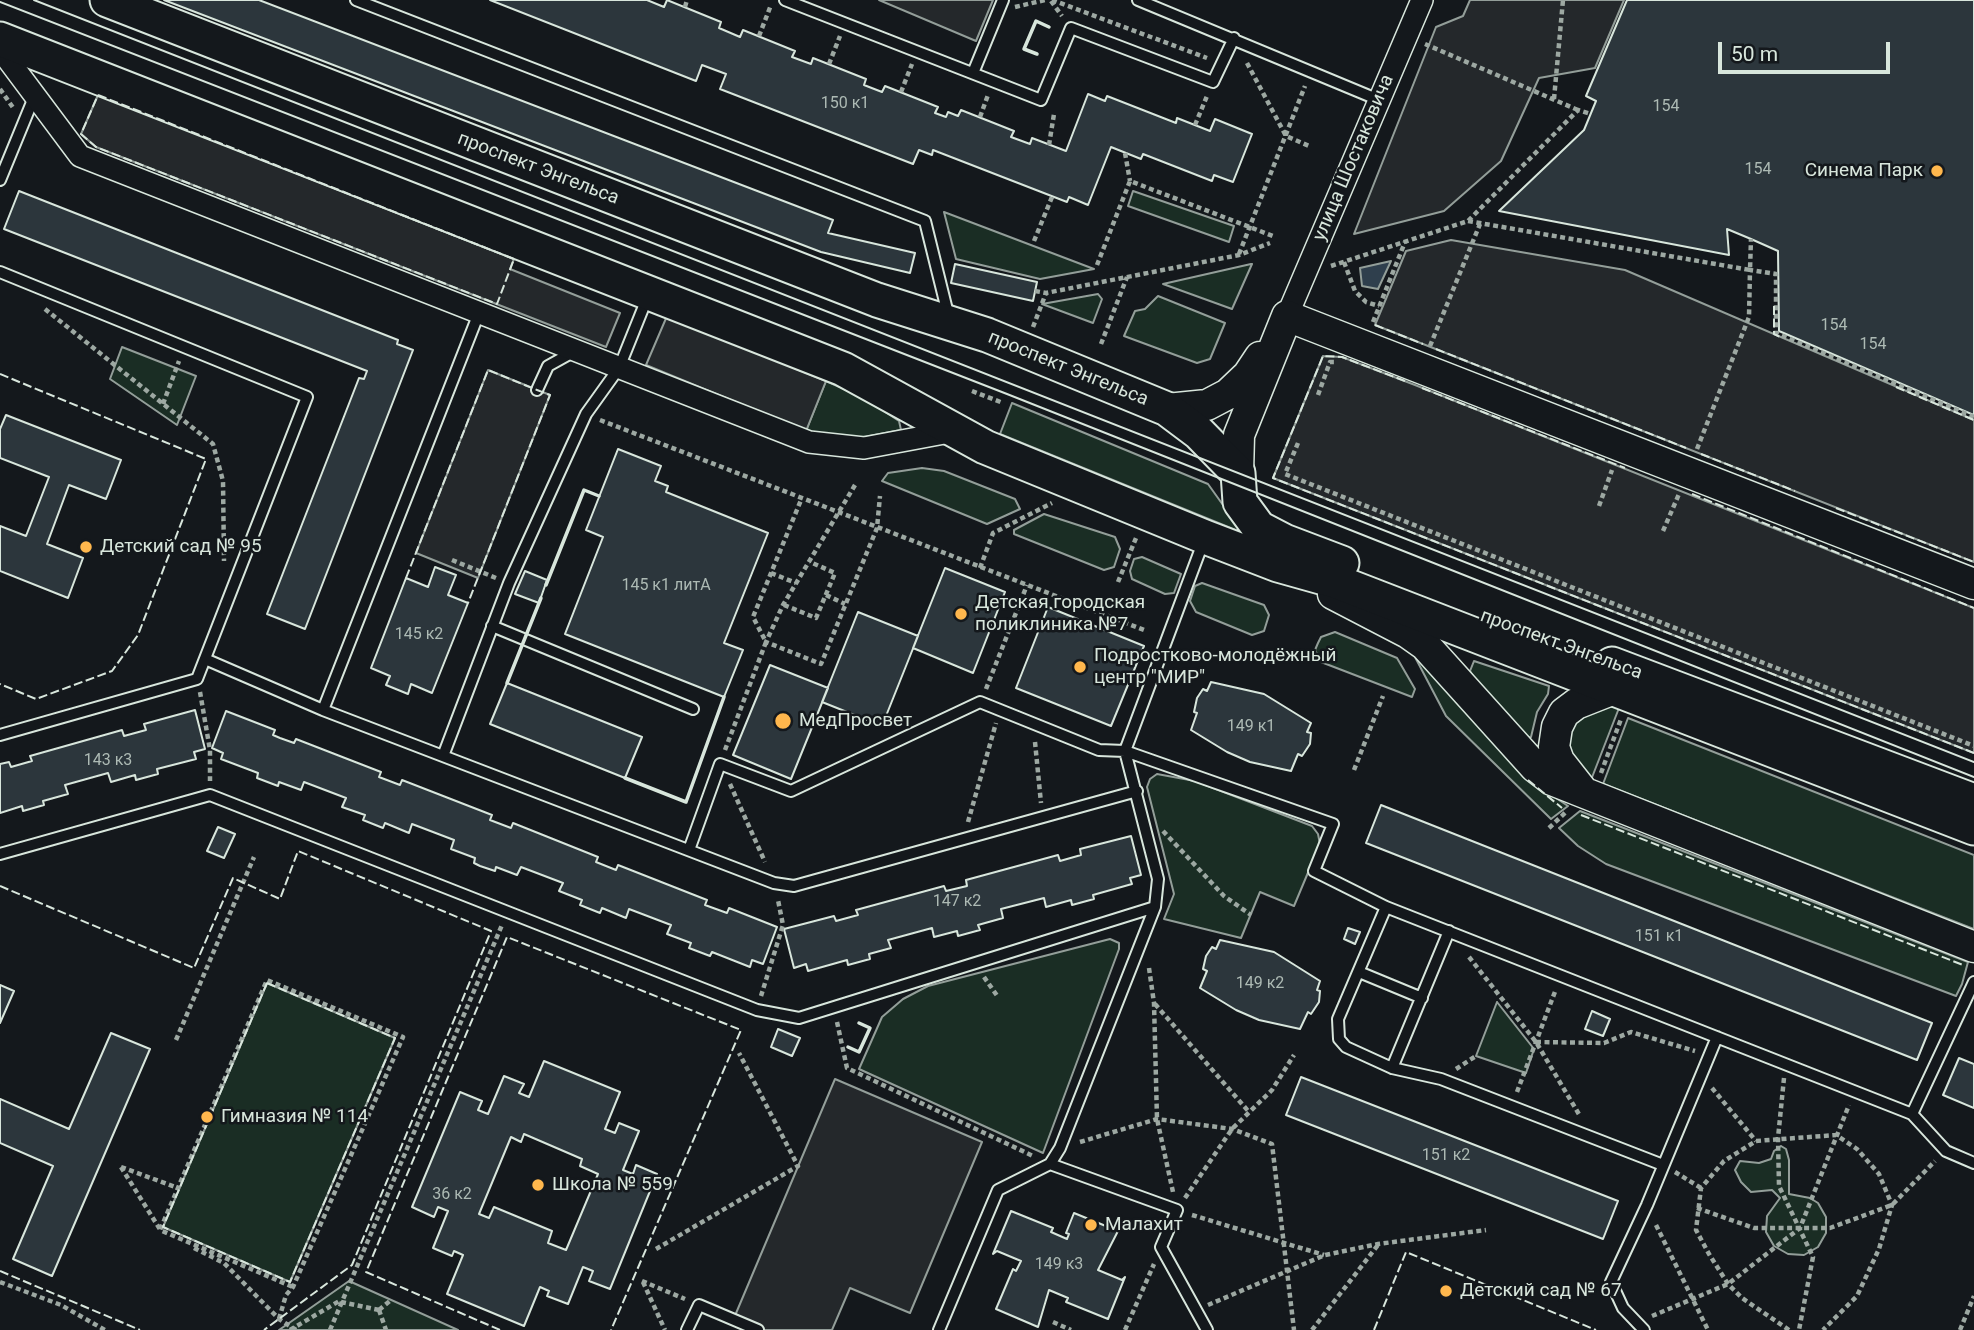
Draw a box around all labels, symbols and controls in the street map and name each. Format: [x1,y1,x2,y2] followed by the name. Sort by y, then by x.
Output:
[1722,28,1894,72] scale bar
[1731,42,1778,66] text: 50 m
[1309,71,1399,245] street label: улица Шостаковича
[821,94,869,114] house number: 150 к1
[1653,97,1679,117] house number: 154
[454,128,622,210] street label: проспект Энгельса
[1745,160,1771,180] house number: 154
[1805,160,1923,182] place label: Синема Парк
[1929,163,1945,179] marker: Синема Парк
[1821,316,1847,336] house number: 154
[985,326,1151,412] street label: проспект Энгельса
[1860,335,1886,355] house number: 154
[100,536,262,558] place label: Детский сад № 95
[78,539,94,555] marker: Детский сад № 95
[621,576,711,596] house number: 145 к1 литА
[975,592,1145,636] place label: Детская городская поликлиника №7
[1477,605,1645,685] street label: проспект Энгельса
[953,606,969,622] marker: Детская городская поликлиника №7
[395,625,443,645] house number: 145 к2
[1094,645,1336,689] place label: Подростково-молодёжный центр "МИР"
[1072,659,1088,675] marker: Подростково-молодёжный центр "МИР"
[799,710,912,732] place label: МедПросвет
[773,711,793,731] marker: МедПросвет
[1227,717,1275,737] house number: 149 к1
[84,751,132,771] house number: 143 к3
[933,892,981,912] house number: 147 к2
[1635,927,1683,947] house number: 151 к1
[1236,974,1284,994] house number: 149 к2
[221,1106,368,1128] place label: Гимназия № 114
[199,1109,215,1125] marker: Гимназия № 114
[1422,1146,1470,1166] house number: 151 к2
[552,1174,673,1196] place label: Школа № 559
[530,1177,546,1193] marker: Школа № 559
[432,1185,472,1205] house number: 36 к2
[1105,1214,1183,1236] place label: Малахит
[1083,1217,1099,1233] marker: Малахит
[1035,1255,1083,1275] house number: 149 к3
[1460,1280,1622,1302] place label: Детский сад № 67
[1438,1283,1454,1299] marker: Детский сад № 67

